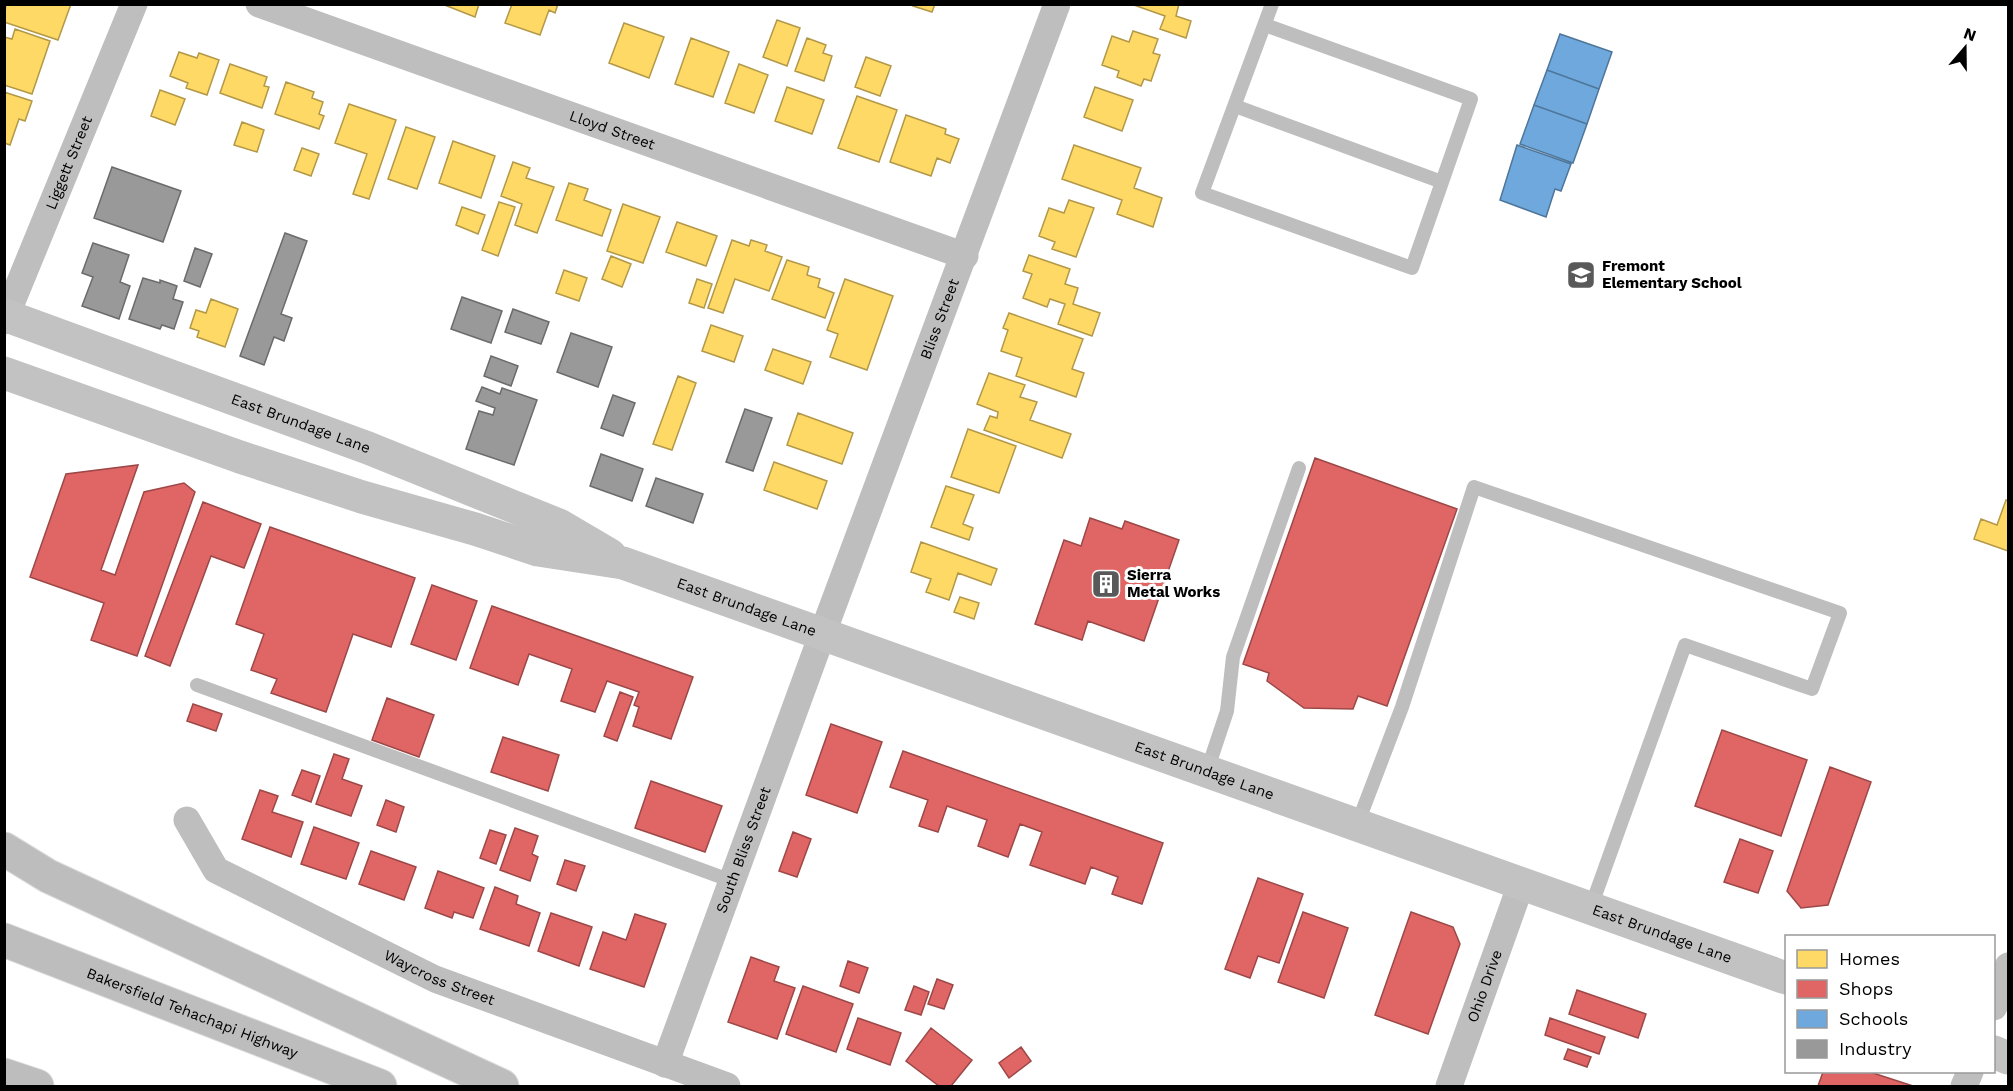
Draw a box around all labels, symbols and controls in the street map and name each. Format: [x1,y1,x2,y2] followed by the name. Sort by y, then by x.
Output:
[1935,18,1995,78] north arrow
[1961,23,1979,45] text: N
[567,106,658,154] street label: Lloyd Street
[42,113,96,212] street label: Liggett Street
[1602,257,1742,292] place label: Fremont Elementary School
[1565,259,1597,291] school or university icon: Fremont Elementary School
[916,276,963,362] street label: Bliss Street
[229,390,373,457] street label: East Brundage Lane
[1127,566,1220,601] place label: Sierra Metal Works
[1090,568,1122,600] building icon: Sierra Metal Works
[674,574,819,640] street label: East Brundage Lane
[1132,737,1277,804] street label: East Brundage Lane
[712,784,775,916] street label: South Bliss Street
[1590,901,1734,967] street label: East Brundage Lane
[1785,935,1995,1073] legend
[381,946,498,1009] street label: Waycross Street
[1463,947,1506,1025] street label: Ohio Drive
[1839,948,1900,969] text: Homes
[84,964,301,1062] street label: Bakersfield Tehachapi Highway
[1839,978,1893,999] text: Shops
[1839,1008,1908,1029] text: Schools
[1839,1038,1912,1059] text: Industry

